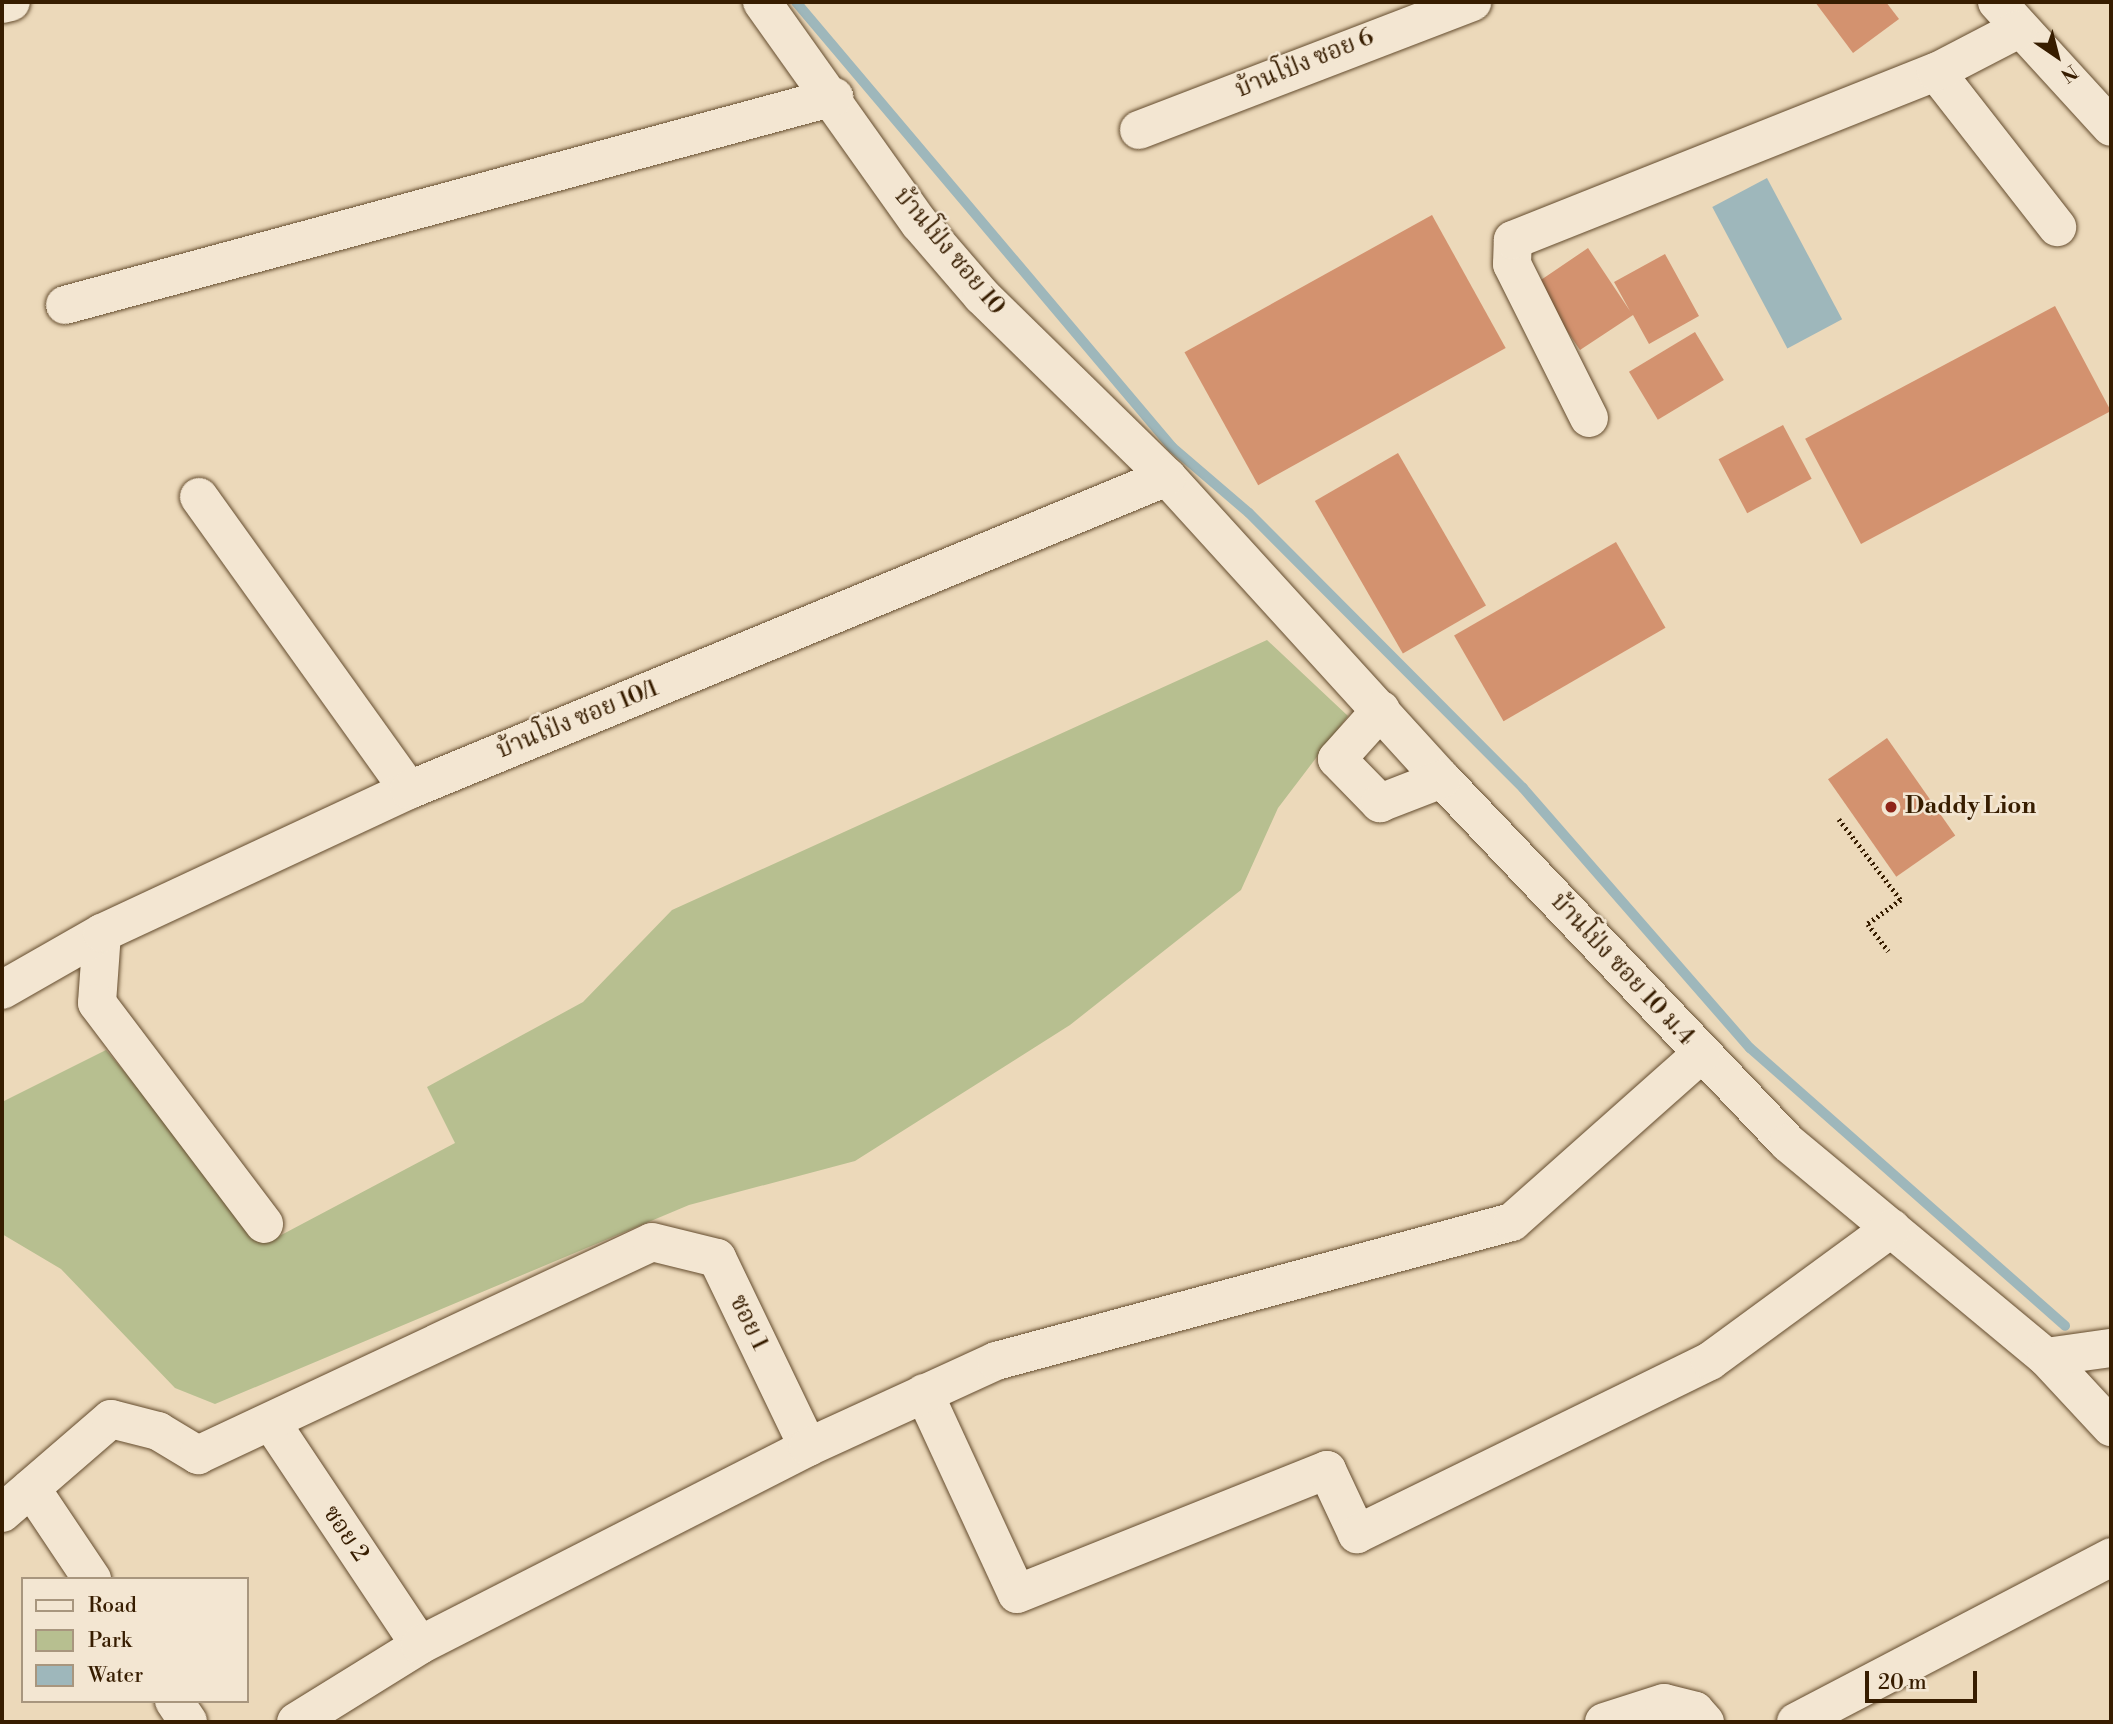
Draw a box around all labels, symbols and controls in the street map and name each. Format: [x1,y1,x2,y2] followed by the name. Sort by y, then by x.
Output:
[2022,21,2092,91] north arrow
[1232,23,1378,105] street label: บ้านโป่ง ซอย 6
[2056,59,2082,87] text: N
[887,183,1011,321] street label: บ้านโป่ง ซอย 10
[493,674,663,766] street label: บ้านโป่ง ซอย 10/1
[1905,793,2036,821] place label: Daddy Lion
[1883,799,1899,815] marker: Daddy Lion
[1544,888,1700,1052] street label: บ้านโป่ง ซอย 10 ม.4
[722,1291,774,1355] street label: ซอย 1
[316,1500,374,1568] street label: ซอย 2
[21,1577,248,1703] legend
[88,1593,137,1619] text: Road
[88,1628,132,1654] text: Park
[1868,1658,1980,1702] scale bar
[88,1663,143,1689] text: Water
[1878,1670,1927,1696] text: 20 m

